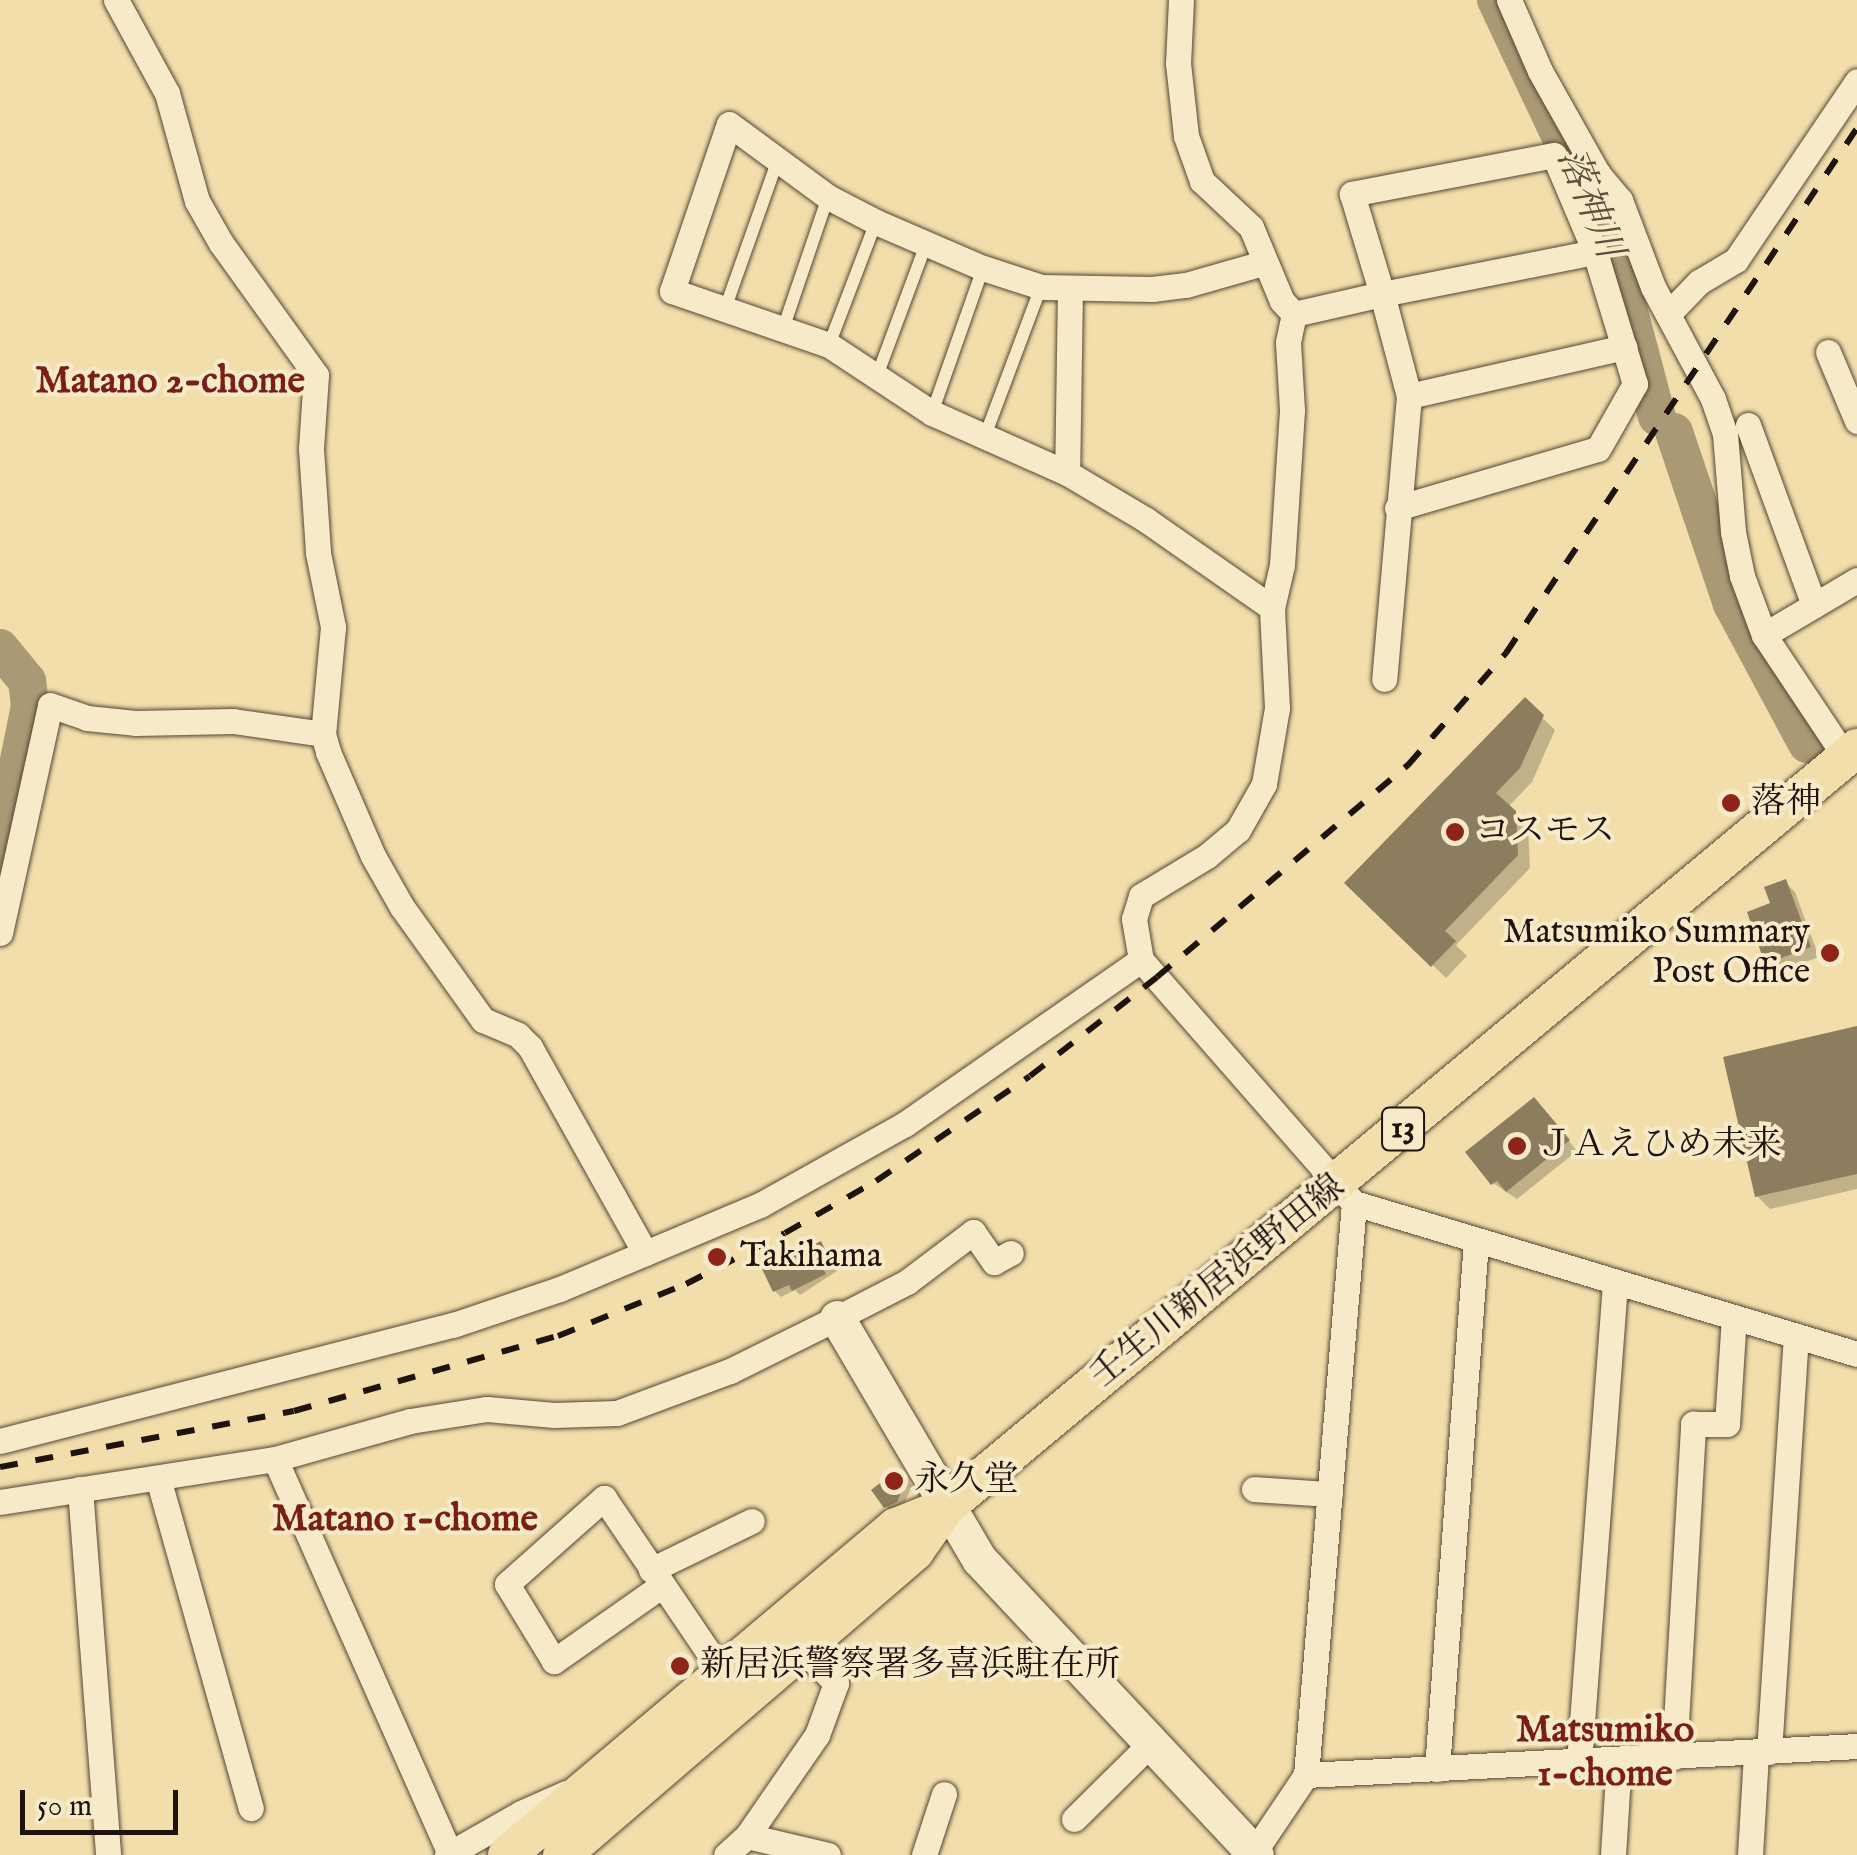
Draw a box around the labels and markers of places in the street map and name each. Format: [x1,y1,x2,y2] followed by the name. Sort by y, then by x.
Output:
[1751,782,1821,824] place label: 落神
[1720,792,1742,814] marker: 落神
[1475,811,1615,853] place label: コスモス
[1444,821,1466,843] marker: コスモス
[1503,912,1810,994] place label: Matsumiko Summary Post Office
[1819,942,1841,964] marker: Matsumiko Summary Post Office
[1537,1125,1782,1167] place label: ＪＡえひめ未来
[1506,1135,1528,1157] marker: ＪＡえひめ未来
[740,1236,882,1278] place label: Takihama
[704,1244,730,1270] marker: Takihama
[914,1460,1019,1502] place label: 永久堂
[883,1470,905,1492] marker: 永久堂
[700,1645,1120,1687] place label: 新居浜警察署多喜浜駐在所
[669,1655,691,1677] marker: 新居浜警察署多喜浜駐在所

